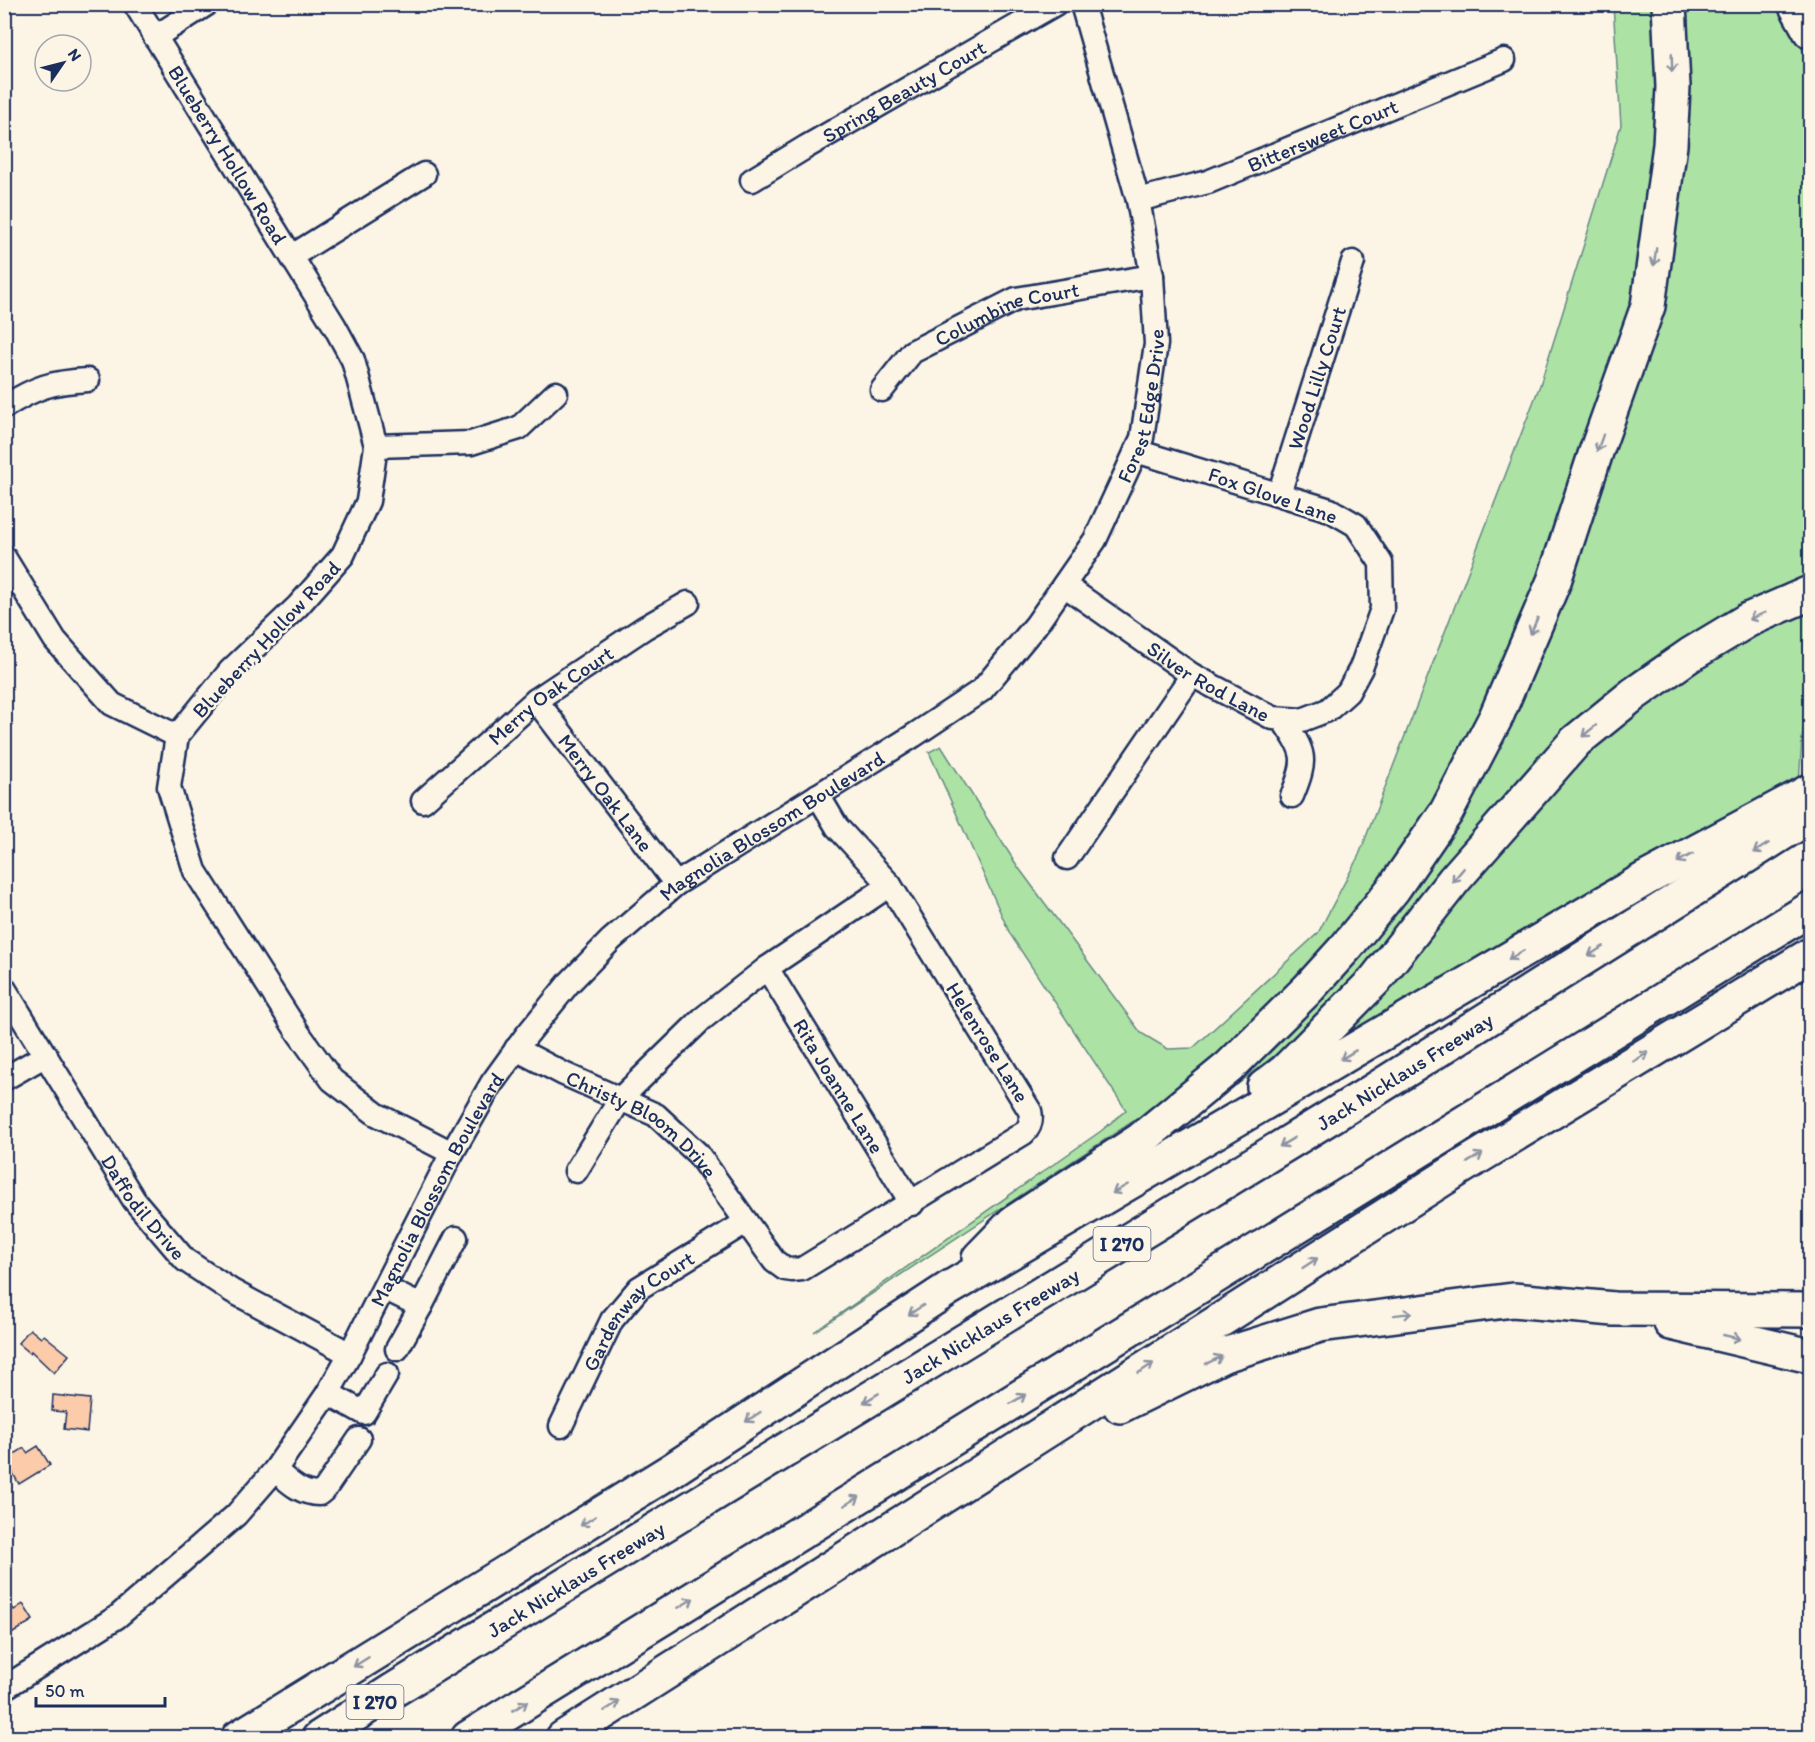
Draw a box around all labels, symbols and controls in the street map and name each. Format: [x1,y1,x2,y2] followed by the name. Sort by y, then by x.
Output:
[33,33,93,93] north arrow
[818,34,990,148] street label: Spring Beauty Court
[64,45,86,65] text: N
[1666,52,1678,72] one-way arrow
[163,60,293,249] street label: Blueberry Hollow Road
[1243,93,1401,177] street label: Bittersweet Court
[1650,246,1661,266] one-way arrow
[930,276,1081,351] street label: Columbine Court
[1282,303,1351,453] street label: Wood Lilly Court
[1111,328,1169,486] street label: Forest Edge Drive
[1593,433,1604,452] one-way arrow
[1205,461,1341,529] street label: Fox Glove Lane
[187,555,346,723] street label: Blueberry Hollow Road
[1748,611,1766,622] one-way arrow
[1528,617,1539,635] one-way arrow
[1143,635,1274,727] street label: Silver Rod Lane
[482,640,618,750] street label: Merry Oak Court
[1581,724,1597,737] one-way arrow
[553,728,659,856] street label: Merry Oak Lane
[654,745,888,906] street label: Magnolia Blossom Boulevard
[1753,842,1770,854] one-way arrow
[1676,853,1694,864] one-way arrow
[1452,867,1465,883] one-way arrow
[1588,945,1605,957] one-way arrow
[1508,950,1525,962] one-way arrow
[941,977,1035,1107] street label: Helenrose Lane
[1312,1006,1497,1135] street label: Jack Nicklaus Freeway
[788,1014,890,1158] street label: Rita Joanne Lane
[1340,1049,1357,1061] one-way arrow
[1632,1051,1649,1063] one-way arrow
[563,1064,723,1182] street label: Christy Bloom Drive
[364,1067,508,1310] street label: Magnolia Blossom Boulevard
[1279,1137,1296,1149] one-way arrow
[96,1149,192,1265] street label: Daffodil Drive
[1466,1152,1483,1164] one-way arrow
[1112,1184,1129,1196] one-way arrow
[1094,1227,1150,1261] road number: I 270
[577,1245,698,1375] street label: Gardenway Court
[1301,1257,1318,1269] one-way arrow
[897,1261,1083,1389] street label: Jack Nicklaus Freeway
[908,1305,925,1317] one-way arrow
[1392,1309,1412,1320] one-way arrow
[1723,1332,1742,1344] one-way arrow
[1204,1353,1222,1365] one-way arrow
[1137,1361,1154,1374] one-way arrow
[1009,1392,1026,1404] one-way arrow
[863,1393,880,1405] one-way arrow
[745,1411,762,1423] one-way arrow
[843,1494,860,1506] one-way arrow
[482,1515,669,1642] street label: Jack Nicklaus Freeway
[580,1516,597,1528] one-way arrow
[677,1596,694,1608] one-way arrow
[353,1656,370,1668] one-way arrow
[36,1670,165,1708] scale bar
[45,1680,85,1702] text: 50 m
[346,1685,404,1719] road number: I 270
[511,1699,528,1711] one-way arrow
[603,1700,620,1712] one-way arrow

